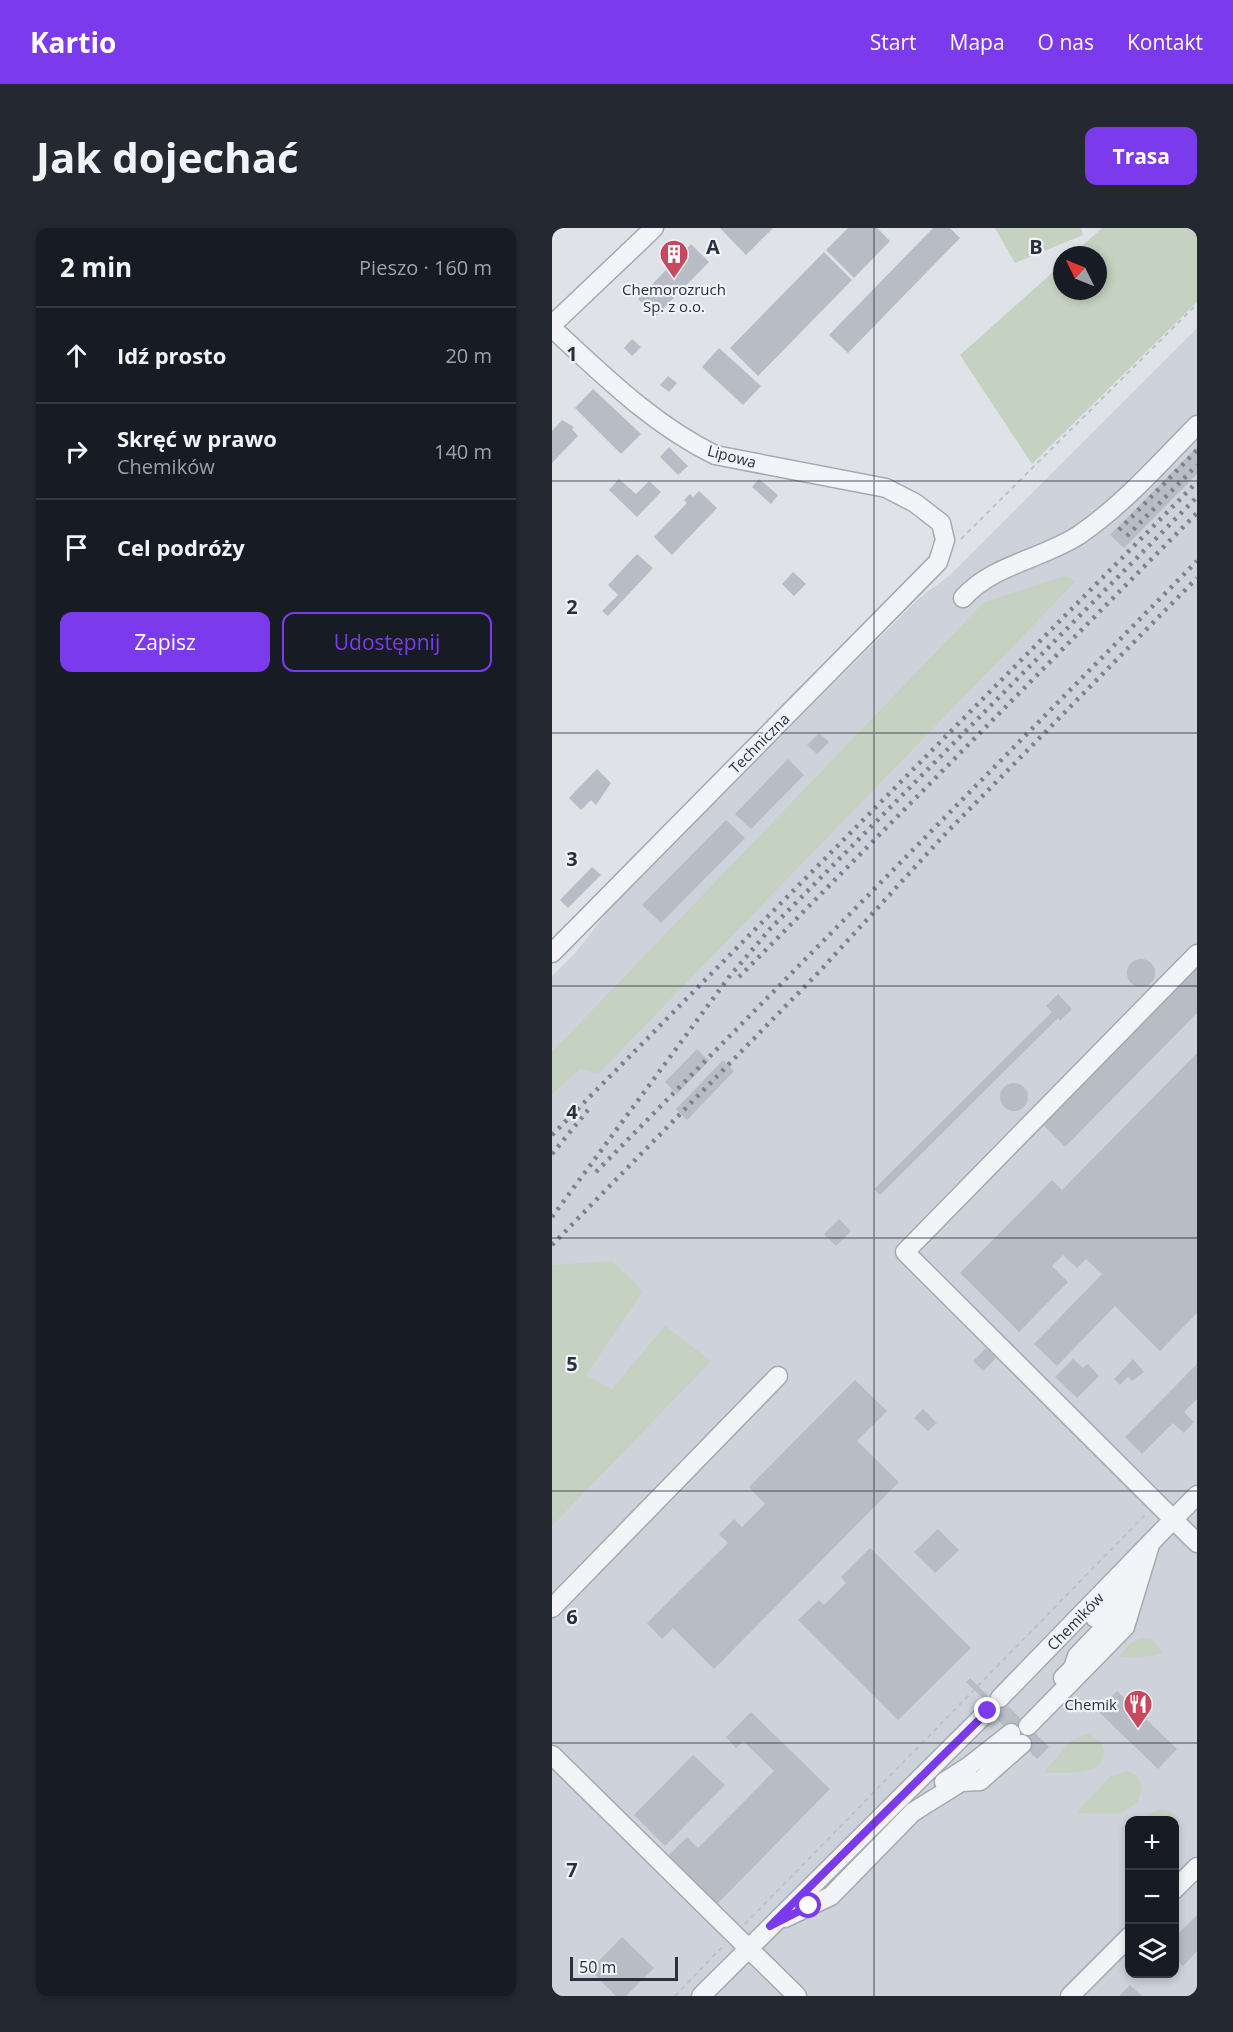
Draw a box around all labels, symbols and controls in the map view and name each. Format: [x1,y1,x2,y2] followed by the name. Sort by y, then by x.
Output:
[30,23,116,61] text: Kartio
[870,28,917,56] text: Start
[950,28,1005,56] text: Mapa
[1038,28,1094,56] text: O nas
[1127,28,1203,56] text: Kontakt
[1085,127,1197,185] button: Trasa
[36,128,299,185] text: Jak dojechać
[706,233,720,260] text: A
[1029,233,1043,260] text: B
[658,238,690,280] building icon: Chemorozruch Sp. z o.o.
[1053,246,1107,300] north arrow
[60,249,132,285] text: 2 min
[359,254,492,281] text: Pieszo · 160 m
[622,279,726,316] place label: Chemorozruch Sp. z o.o.
[60,339,93,372] icon: ahead
[117,340,226,370] text: Idź prosto
[566,340,578,367] text: 1
[445,342,492,369] text: 20 m
[117,423,277,453] text: Skręć w prawo
[60,435,93,468] icon: right
[434,438,492,465] text: 140 m
[705,440,759,472] street label: Lipowa
[117,453,215,480] text: Chemików
[60,531,93,564] icon: arrive
[117,532,245,562] text: Cel podróży
[566,593,578,620] text: 2
[60,612,270,672] button: Zapisz
[282,612,492,672] button: Udostępnij
[724,708,794,778] street label: Techniczna
[566,845,578,872] text: 3
[566,1098,578,1125] text: 4
[566,1350,578,1377] text: 5
[1042,1587,1108,1654] street label: Chemików
[566,1603,578,1630] text: 6
[1122,1688,1154,1730] restaurant icon: Chemik
[1064,1694,1117,1714] place label: Chemik
[974,1697,1000,1723] route end
[1125,1816,1179,1978] map controls
[1125,1816,1179,1870] button: +
[566,1856,578,1883] text: 7
[1125,1870,1179,1924] button: −
[795,1892,821,1918] route start
[1125,1924,1179,1978] button: layers
[570,1954,678,1982] scale bar
[579,1956,616,1978] text: 50 m

